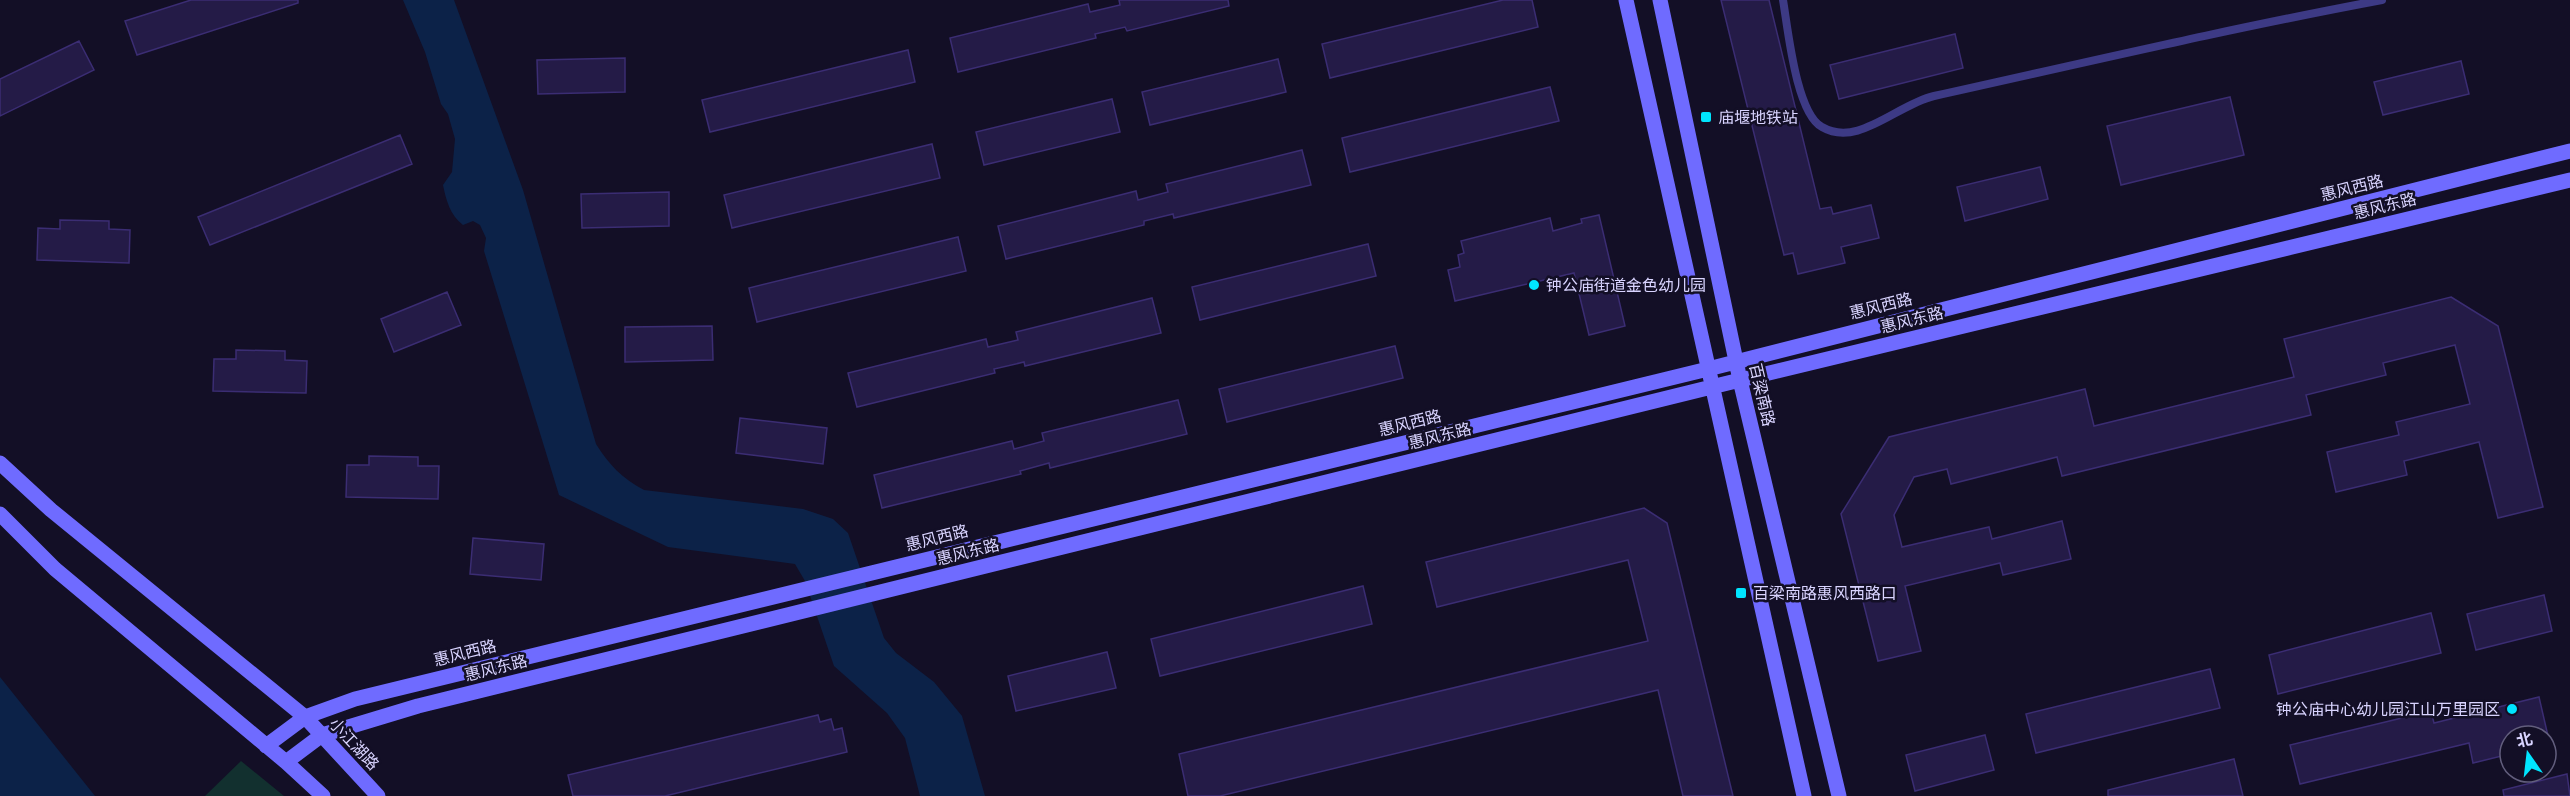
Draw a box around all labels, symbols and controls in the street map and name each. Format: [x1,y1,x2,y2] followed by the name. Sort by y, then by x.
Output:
[1718,108,1798,127] place label: 庙堰地铁站
[1699,110,1713,124] marker: 庙堰地铁站
[2319,171,2385,205] street label: 惠风西路
[2352,189,2418,223] street label: 惠风东路
[1546,276,1706,295] place label: 钟公庙街道金色幼儿园
[1527,278,1541,292] marker: 钟公庙街道金色幼儿园
[1848,289,1914,323] street label: 惠风西路
[1879,303,1945,337] street label: 惠风东路
[1746,362,1778,428] street label: 百梁南路
[1377,406,1443,440] street label: 惠风西路
[1407,419,1473,453] street label: 惠风东路
[904,521,970,555] street label: 惠风西路
[935,535,1001,569] street label: 惠风东路
[1753,584,1897,603] place label: 百梁南路惠风西路口
[1734,586,1748,600] marker: 百梁南路惠风西路口
[432,636,498,670] street label: 惠风西路
[463,651,529,685] street label: 惠风东路
[2276,700,2500,719] place label: 钟公庙中心幼儿园江山万里园区
[2505,702,2519,716] marker: 钟公庙中心幼儿园江山万里园区
[325,714,383,774] street label: 小江湖路
[2498,724,2558,784] north arrow
[2514,729,2535,751] text: 北

